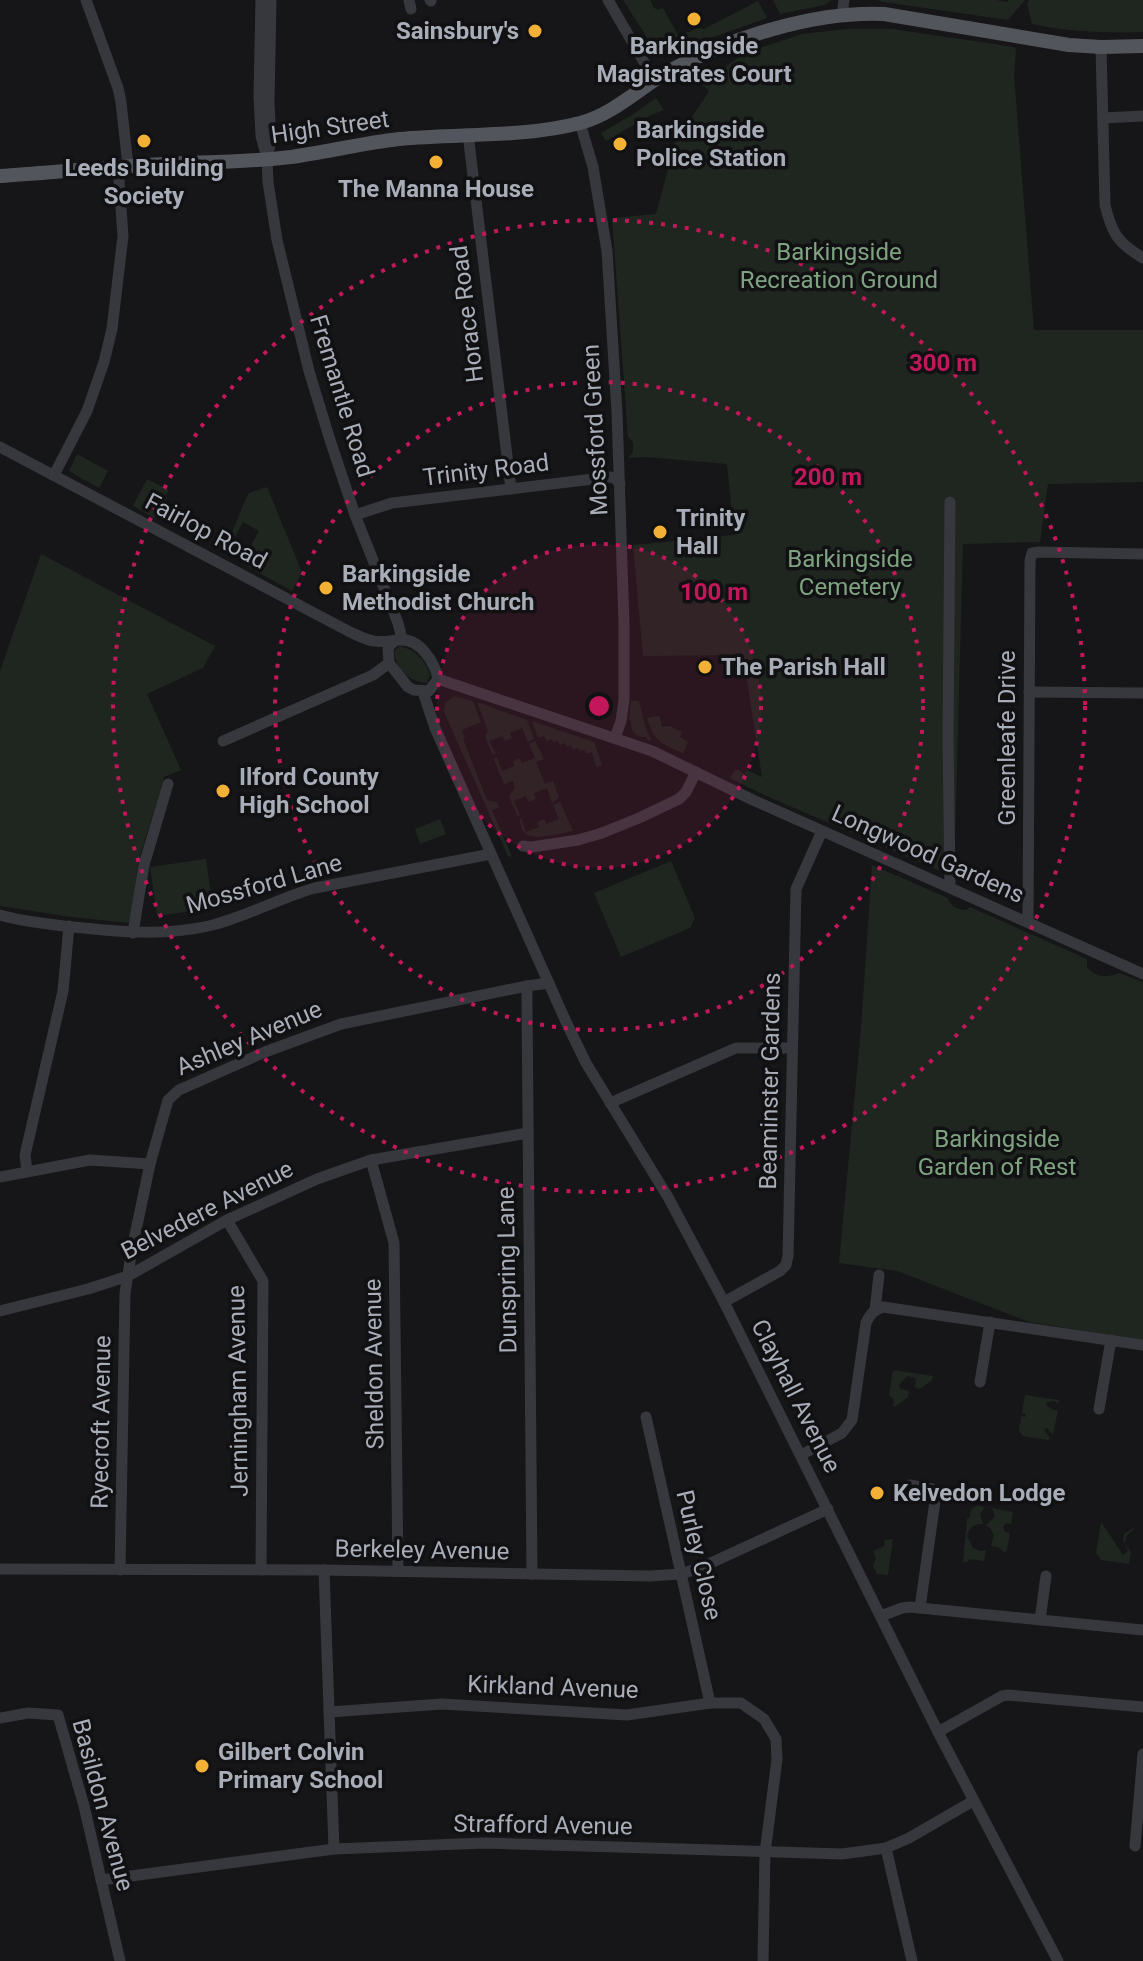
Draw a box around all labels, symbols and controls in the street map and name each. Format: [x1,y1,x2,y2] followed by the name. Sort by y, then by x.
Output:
[685,10,703,28] marker: Barkingside Magistrates Court
[396,17,519,45] place label: Sainsbury's
[526,22,544,40] marker: Sainsbury's
[596,32,792,88] place label: Barkingside Magistrates Court
[269,105,391,149] street label: High Street
[636,116,786,172] place label: Barkingside Police Station
[135,132,153,150] marker: Leeds Building Society
[611,135,629,153] marker: Barkingside Police Station
[427,153,445,171] marker: The Manna House
[64,154,224,210] place label: Leeds Building Society
[338,175,534,203] place label: The Manna House
[740,238,938,294] park label: Barkingside Recreation Ground
[445,244,489,384] street label: Horace Road
[304,311,380,481] street label: Fremantle Road
[577,343,613,517] street label: Mossford Green
[909,349,977,377] text: 300 m
[421,448,551,492] street label: Trinity Road
[794,463,862,491] text: 200 m
[140,487,272,575] street label: Fairlop Road
[676,504,746,560] place label: Trinity Hall
[651,523,669,541] marker: Trinity Hall
[787,545,913,601] park label: Barkingside Cemetery
[342,560,534,616] place label: Barkingside Methodist Church
[680,578,748,606] text: 100 m
[317,579,335,597] marker: Barkingside Methodist Church
[993,650,1021,826] street label: Greenleafe Drive
[721,653,886,681] place label: The Parish Hall
[696,658,714,676] marker: The Parish Hall
[585,692,613,720] centre of rings
[239,763,380,819] place label: Ilford County High School
[214,782,232,800] marker: Ilford County High School
[828,799,1028,909] street label: Longwood Gardens
[183,848,345,920] street label: Mossford Lane
[754,972,786,1190] street label: Beaminster Gardens
[172,995,326,1081] street label: Ashley Avenue
[918,1125,1076,1181] park label: Barkingside Garden of Rest
[116,1155,298,1265] street label: Belvedere Avenue
[492,1186,522,1354] street label: Dunspring Lane
[359,1278,389,1450] street label: Sheldon Avenue
[222,1285,254,1497] street label: Jerningham Avenue
[745,1315,847,1477] street label: Clayhall Avenue
[85,1335,117,1509] street label: Ryecroft Avenue
[893,1479,1065,1507] place label: Kelvedon Lodge
[868,1484,886,1502] marker: Kelvedon Lodge
[670,1487,728,1623] street label: Purley Close
[334,1534,510,1566] street label: Berkeley Avenue
[467,1670,639,1704] street label: Kirkland Avenue
[67,1716,139,1894] street label: Basildon Avenue
[218,1738,383,1794] place label: Gilbert Colvin Primary School
[193,1757,211,1775] marker: Gilbert Colvin Primary School
[453,1809,633,1841] street label: Strafford Avenue

